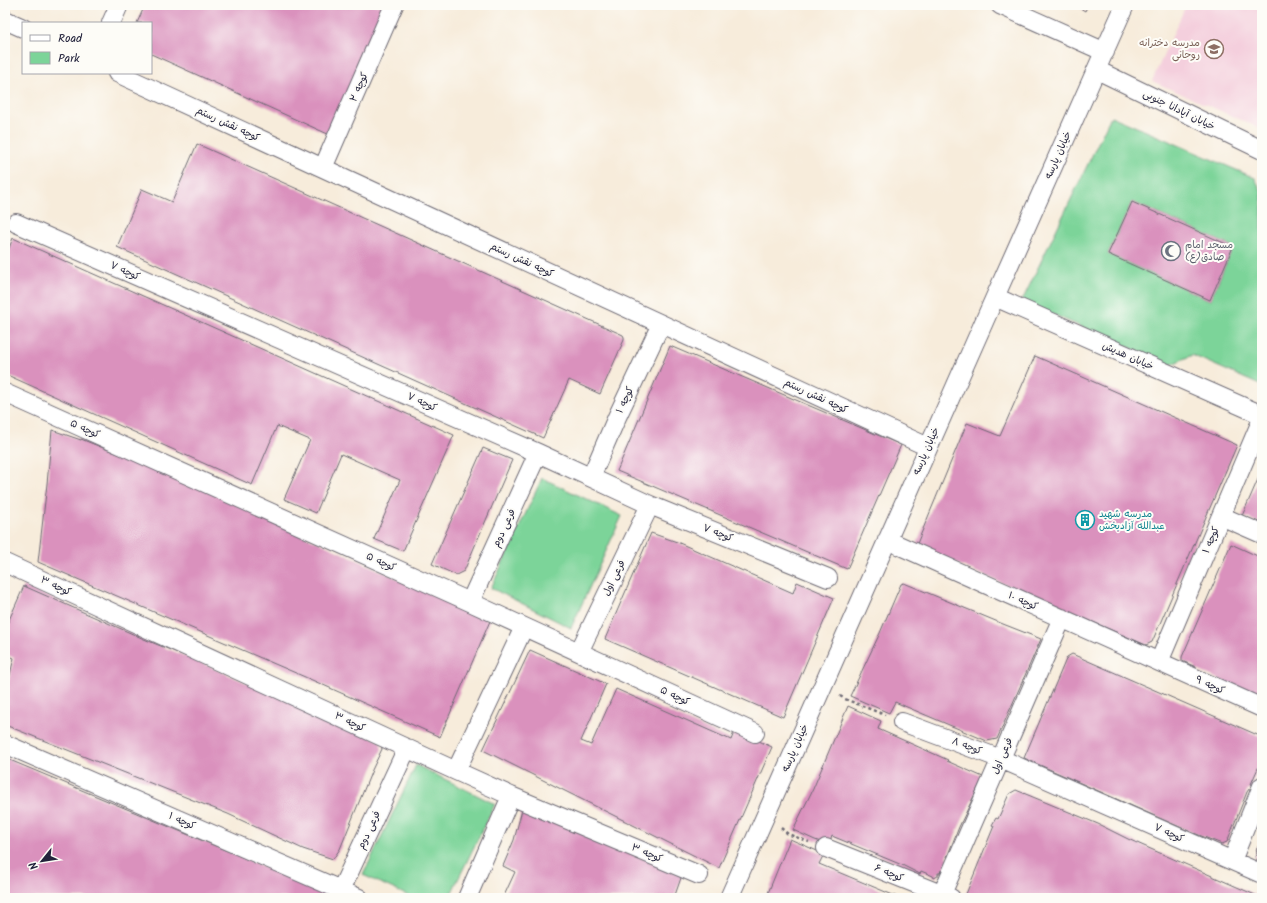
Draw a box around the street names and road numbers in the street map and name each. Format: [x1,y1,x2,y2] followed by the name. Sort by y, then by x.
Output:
[345,70,373,104] street label: کوچه ۲
[1140,86,1218,134] street label: خیابان آپادانا جنوبی
[193,102,263,146] street label: کوچه نقش رستم
[1040,128,1076,182] street label: خیابان پارسه
[487,238,557,282] street label: کوچه نقش رستم
[107,257,143,285] street label: کوچه ۷
[1100,338,1156,374] street label: خیابان هدیش
[781,374,851,418] street label: کوچه نقش رستم
[612,384,638,416] street label: کوچه ۱
[404,388,440,416] street label: کوچه ۷
[67,415,103,443] street label: کوچه ۵
[908,424,944,478] street label: خیابان پارسه
[488,506,520,550] street label: فرعی دوم
[700,520,736,546] street label: کوچه ۷
[1198,524,1224,556] street label: کوچه ۱
[363,548,399,576] street label: کوچه ۵
[598,557,630,599] street label: فرعی اول
[38,572,74,600] street label: کوچه ۳
[1005,587,1041,615] street label: کوچه ۱۰
[1193,671,1227,699] street label: کوچه ۹
[657,682,693,710] street label: کوچه ۵
[332,708,368,736] street label: کوچه ۳
[777,721,813,775] street label: خیابان پارسه
[949,733,985,759] street label: کوچه ۸
[987,735,1017,777] street label: فرعی اول
[166,808,198,834] street label: کوچه ۱
[353,808,385,852] street label: فرعی دوم
[1151,819,1187,847] street label: کوچه ۷
[629,839,665,867] street label: کوچه ۳
[872,860,906,886] street label: کوچه ۶

